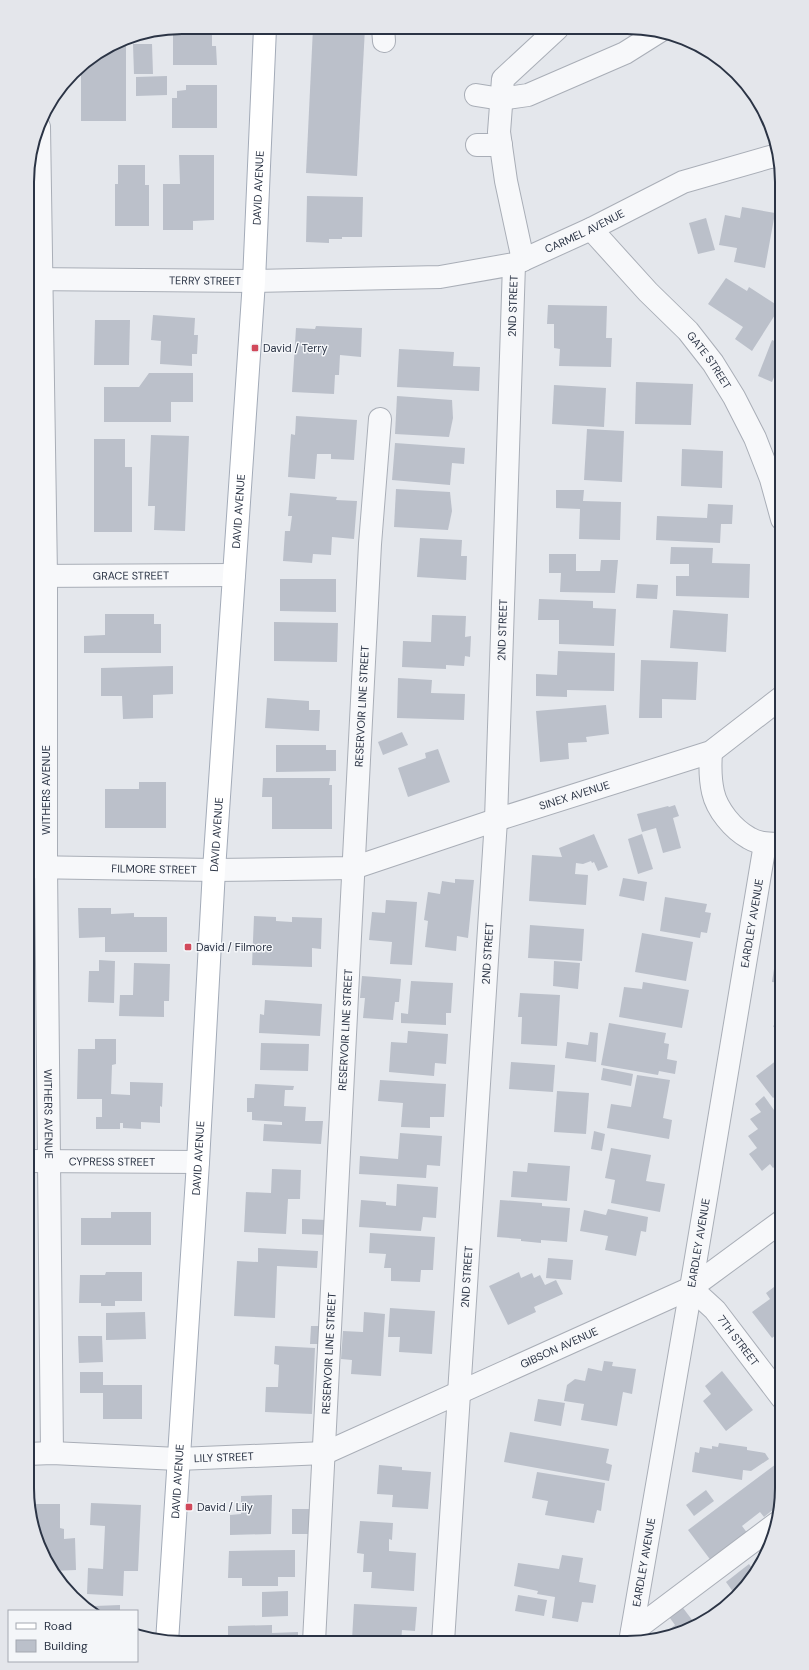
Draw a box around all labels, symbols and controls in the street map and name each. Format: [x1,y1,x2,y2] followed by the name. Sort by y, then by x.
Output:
[249,150,267,225] street label: DAVID AVENUE
[542,206,627,256] street label: CARMEL AVENUE
[169,273,241,288] street label: TERRY STREET
[505,275,521,337] street label: 2ND STREET
[684,329,734,392] street label: GATE STREET
[263,341,328,355] place label: David / Terry
[250,343,260,353] marker: David / Terry
[229,474,248,549] street label: DAVID AVENUE
[93,568,169,583] street label: GRACE STREET
[494,599,510,661] street label: 2ND STREET
[352,645,372,767] street label: RESERVOIR LINE STREET
[39,745,53,835] street label: WITHERS AVENUE
[537,778,611,813] street label: SINEX AVENUE
[207,797,226,872] street label: DAVID AVENUE
[111,861,197,877] street label: FILMORE STREET
[737,878,766,969] street label: EARDLEY AVENUE
[478,922,496,985] street label: 2ND STREET
[196,940,272,954] place label: David / Filmore
[183,942,193,952] marker: David / Filmore
[335,969,355,1091] street label: RESERVOIR LINE STREET
[41,1069,56,1159] street label: WITHERS AVENUE
[189,1120,207,1196] street label: DAVID AVENUE
[69,1154,155,1169] street label: CYPRESS STREET
[684,1197,713,1288] street label: EARDLEY AVENUE
[458,1245,476,1308] street label: 2ND STREET
[319,1292,339,1415] street label: RESERVOIR LINE STREET
[715,1312,762,1369] street label: 7TH STREET
[518,1324,600,1371] street label: GIBSON AVENUE
[168,1444,187,1519] street label: DAVID AVENUE
[194,1449,254,1465] street label: LILY STREET
[197,1500,253,1514] place label: David / Lily
[184,1502,194,1512] marker: David / Lily
[629,1517,658,1608] street label: EARDLEY AVENUE
[8,1610,138,1662] legend
[44,1618,72,1634] text: Road
[44,1638,88,1654] text: Building

